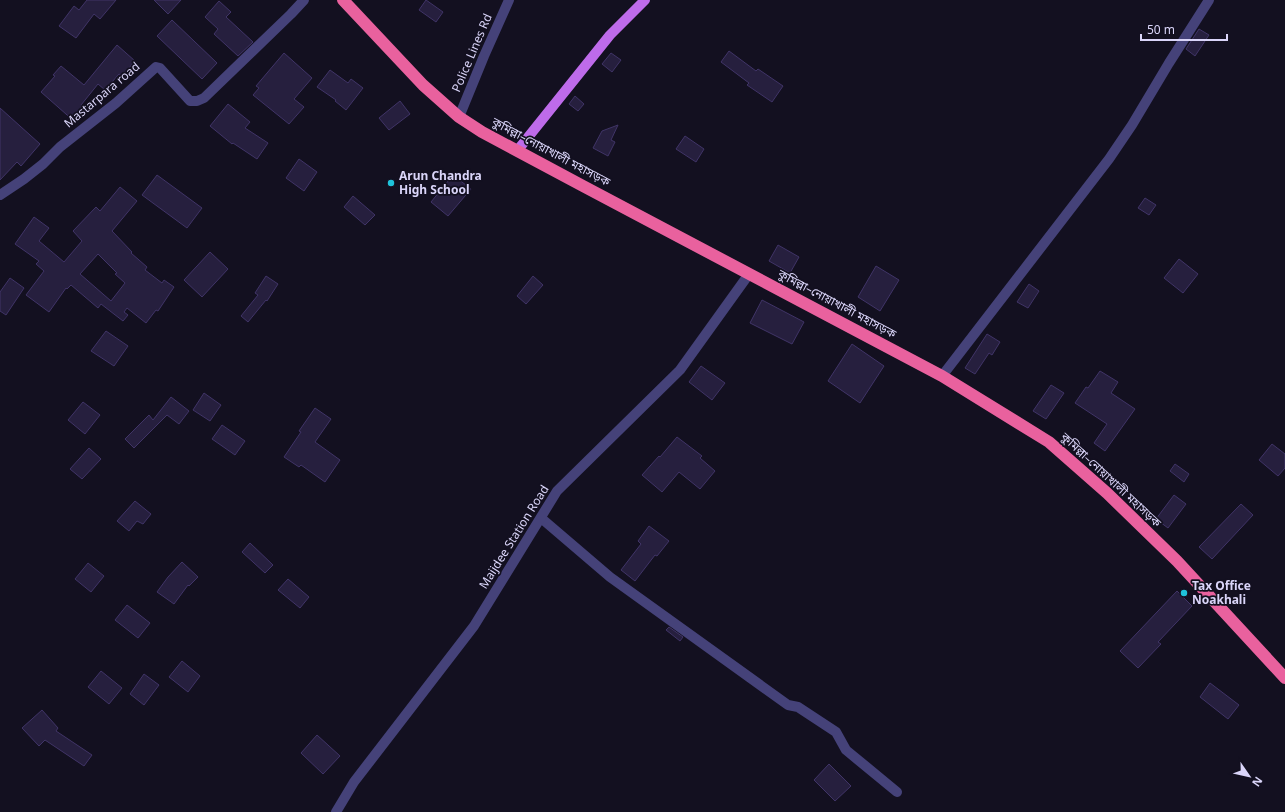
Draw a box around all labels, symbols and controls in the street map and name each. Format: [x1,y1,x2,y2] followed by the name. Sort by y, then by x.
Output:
[447,11,496,95] street label: Police Lines Rd
[1141,16,1227,42] scale bar
[1147,21,1175,38] text: 50 m
[60,58,143,131] street label: Mastarpara road
[488,113,614,190] street label: কুমিল্লা–নোয়াখালী মহাসড়ক
[399,167,482,198] place label: Arun Chandra High School
[386,178,396,188] marker: Arun Chandra High School
[774,265,900,342] street label: কুমিল্লা–নোয়াখালী মহাসড়ক
[1057,428,1166,531] street label: কুমিল্লা–নোয়াখালী মহাসড়ক
[475,482,552,592] street label: Maijdee Station Road
[1192,577,1251,608] place label: Tax Office Noakhali
[1179,588,1189,598] marker: Tax Office Noakhali
[1229,756,1269,796] north arrow
[1249,774,1266,790] text: N

